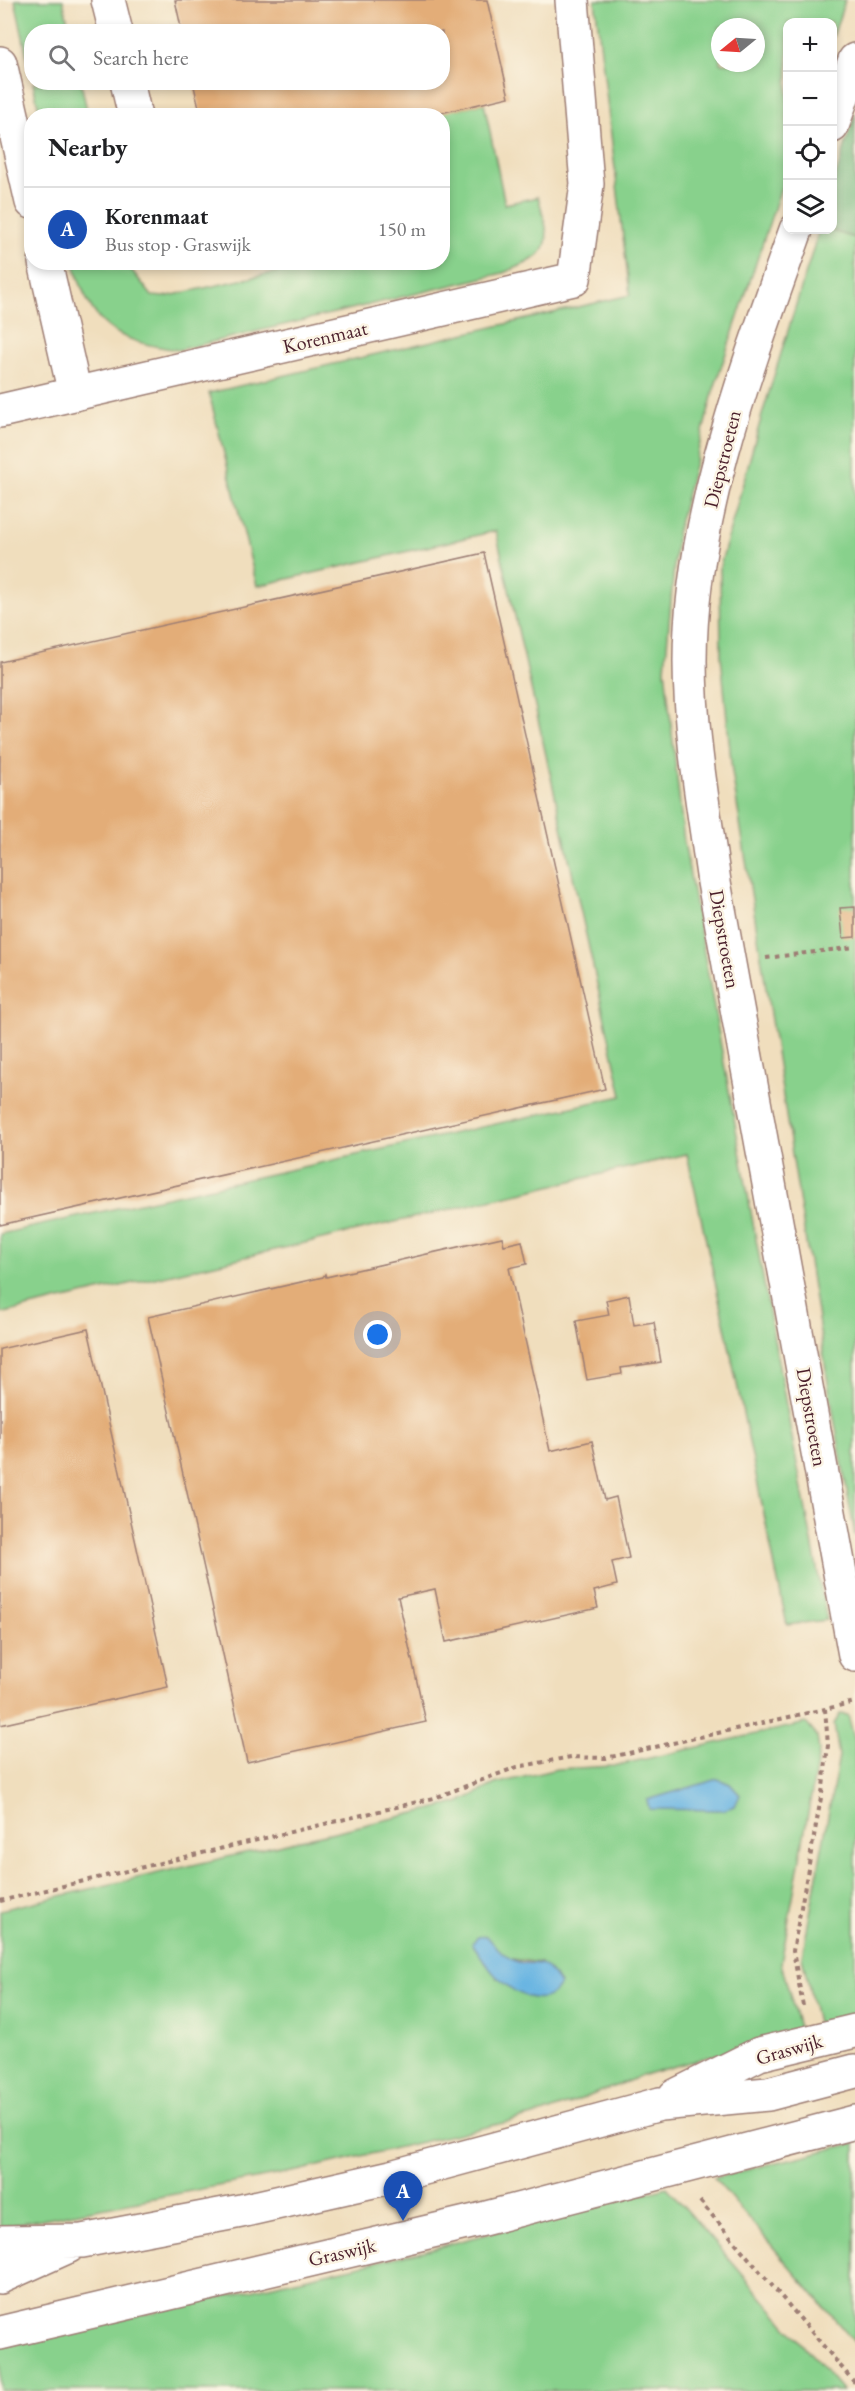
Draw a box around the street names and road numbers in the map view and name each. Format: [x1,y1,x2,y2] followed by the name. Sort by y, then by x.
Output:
[280,314,371,359] street label: Korenmaat
[697,407,747,511] street label: Diepstroeten
[704,888,747,991] street label: Diepstroeten
[791,1366,834,1469] street label: Diepstroeten
[753,2027,826,2071] street label: Graswijk
[306,2232,379,2272] street label: Graswijk

